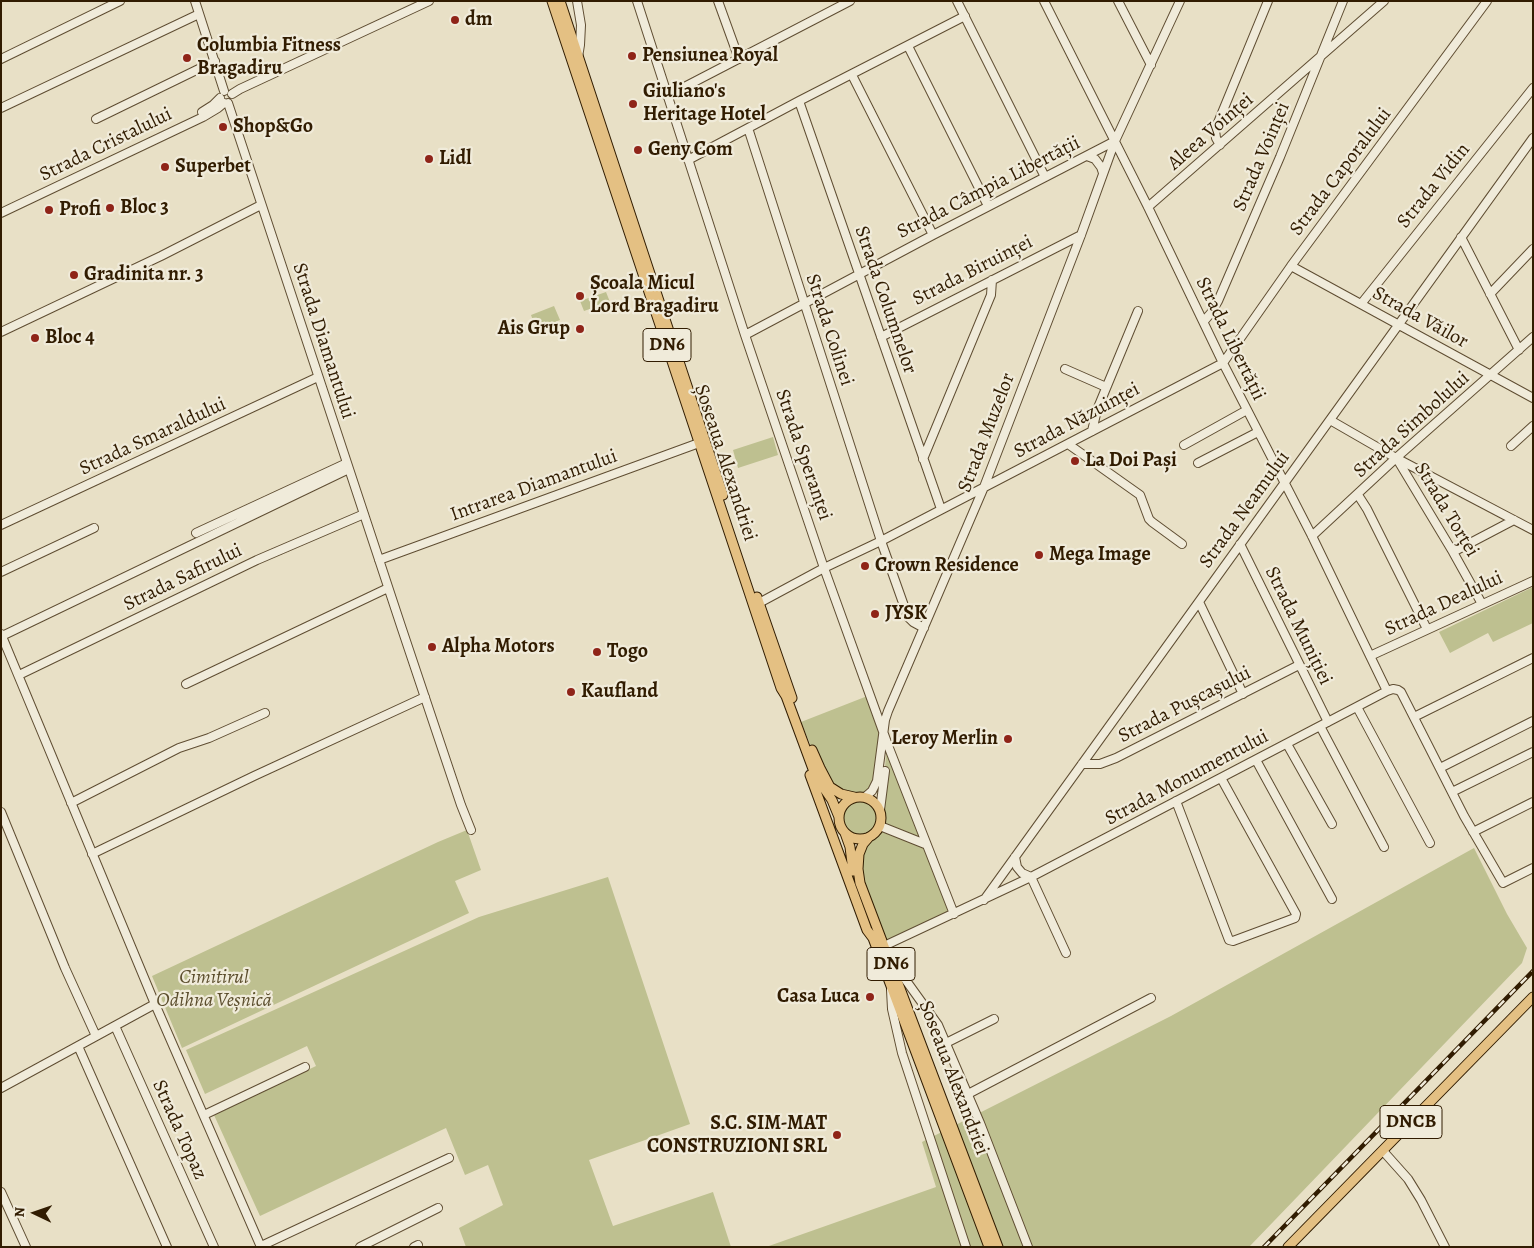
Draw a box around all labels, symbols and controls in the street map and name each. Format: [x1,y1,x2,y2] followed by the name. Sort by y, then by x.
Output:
[465,8,492,32] place label: dm
[449,14,461,26] marker: dm
[197,34,341,81] place label: Columbia Fitness Bragadiru
[642,44,778,68] place label: Pensiunea Royal
[626,50,638,62] marker: Pensiunea Royal
[181,52,193,64] marker: Columbia Fitness Bragadiru
[643,80,766,127] place label: Giuliano's Heritage Hotel
[1163,88,1259,176] street label: Aleea Voinței
[627,98,639,110] marker: Giuliano's Heritage Hotel
[1228,99,1296,215] street label: Strada Voinței
[36,103,176,187] street label: Strada Cristalului
[1285,103,1397,241] street label: Strada Caporalului
[233,115,313,139] place label: Shop&Go
[217,121,229,133] marker: Shop&Go
[893,131,1085,245] street label: Strada Câmpia Libertății
[648,138,733,162] place label: Geny Com
[1392,139,1476,233] street label: Strada Vidin
[632,144,644,156] marker: Geny Com
[439,147,471,171] place label: Lidl
[423,153,435,165] marker: Lidl
[175,155,251,179] place label: Superbet
[159,161,171,173] marker: Superbet
[120,196,169,220] place label: Bloc 3
[59,198,101,222] place label: Profi
[104,202,116,214] marker: Bloc 3
[43,204,55,216] marker: Profi
[848,223,922,377] street label: Strada Columnelor
[909,230,1037,312] street label: Strada Biruinței
[286,260,360,422] street label: Strada Diamantului
[84,263,204,287] place label: Gradinita nr. 3
[68,269,80,281] marker: Gradinita nr. 3
[800,271,858,389] street label: Strada Colinei
[590,272,719,319] place label: Școala Micul Lord Bragadiru
[1190,273,1270,405] street label: Strada Libertății
[1368,282,1472,354] street label: Strada Văilor
[574,290,586,302] marker: Școala Micul Lord Bragadiru
[498,317,570,341] place label: Ais Grup
[574,323,586,335] marker: Ais Grup
[45,326,95,350] place label: Bloc 4
[643,328,691,362] road number: DN6
[29,332,41,344] marker: Bloc 4
[1349,367,1475,483] street label: Strada Simbolului
[953,370,1021,496] street label: Strada Muzelor
[1010,378,1144,464] street label: Strada Năzuinței
[688,382,762,544] street label: Șoseaua Alexandriei
[769,386,837,524] street label: Strada Speranței
[76,393,230,481] street label: Strada Smaraldului
[447,445,621,527] street label: Intrarea Diamantului
[1194,447,1296,573] street label: Strada Neamului
[1085,449,1177,473] place label: La Doi Pași
[1069,455,1081,467] marker: La Doi Pași
[1408,458,1484,562] street label: Strada Torței
[120,539,246,617] street label: Strada Safirului
[1049,543,1151,567] place label: Mega Image
[1033,549,1045,561] marker: Mega Image
[875,554,1019,578] place label: Crown Residence
[859,560,871,572] marker: Crown Residence
[1259,563,1337,689] street label: Strada Muniției
[1381,566,1507,642] street label: Strada Dealului
[885,602,927,626] place label: JYSK
[869,608,881,620] marker: JYSK
[442,635,555,659] place label: Alpha Motors
[607,640,648,664] place label: Togo
[426,641,438,653] marker: Alpha Motors
[591,646,603,658] marker: Togo
[1115,661,1255,749] street label: Strada Pușcașului
[581,680,658,704] place label: Kaufland
[565,686,577,698] marker: Kaufland
[1101,725,1273,831] street label: Strada Monumentului
[891,727,998,751] place label: Leroy Merlin
[1002,733,1014,745] marker: Leroy Merlin
[867,948,915,981] road number: DN6
[156,966,272,1013] park label: Cimitirul Odihna Veșnică
[777,985,860,1009] place label: Casa Luca
[864,991,876,1003] marker: Casa Luca
[913,997,993,1159] street label: Șoseaua Alexandriei
[146,1076,212,1184] street label: Strada Topaz
[1380,1106,1442,1138] road number: DNCB
[647,1112,827,1159] place label: S.C. SIM-MAT CONSTRUZIONI SRL
[831,1129,843,1141] marker: S.C. SIM-MAT CONSTRUZIONI SRL
[10,1188,60,1238] north arrow
[10,1207,29,1218] text: N

